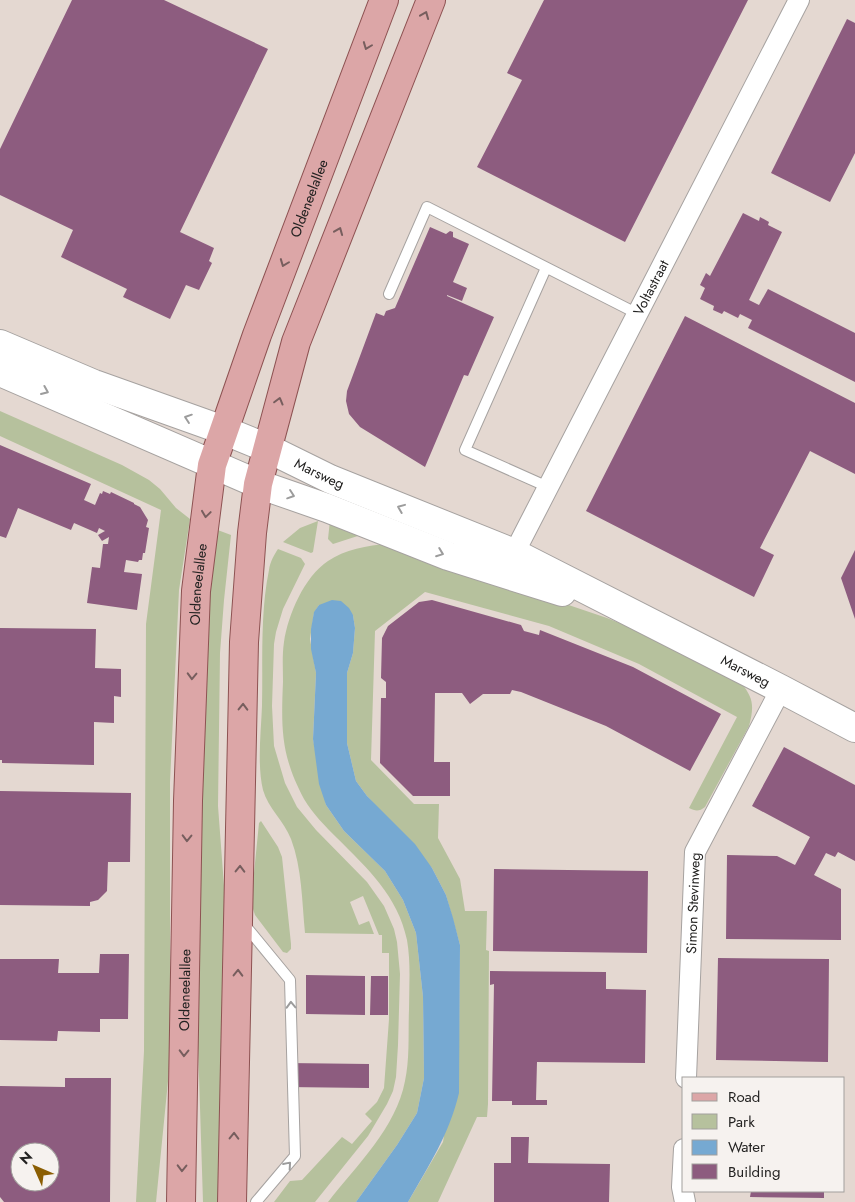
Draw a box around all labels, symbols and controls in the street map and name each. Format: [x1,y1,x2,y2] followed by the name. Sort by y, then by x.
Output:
[418,11,429,20] one-way arrow
[363,41,373,49] one-way arrow
[285,156,333,240] street label: Oldeneelallee
[333,227,343,236] one-way arrow
[628,256,674,319] street label: Voltastraat
[280,258,290,267] one-way arrow
[40,384,49,395] one-way arrow
[273,396,284,405] one-way arrow
[185,414,193,424] one-way arrow
[291,453,347,494] street label: Marsweg
[286,489,294,499] one-way arrow
[397,504,406,514] one-way arrow
[201,510,212,518] one-way arrow
[185,542,212,626] street label: Oldeneelallee
[435,547,444,557] one-way arrow
[717,650,774,692] street label: Marsweg
[187,672,198,680] one-way arrow
[238,702,248,710] one-way arrow
[182,834,192,842] one-way arrow
[681,852,705,954] street label: Simon Stevinweg
[235,865,245,872] one-way arrow
[174,949,195,1031] street label: Oldeneelallee
[233,969,243,977] one-way arrow
[285,1001,296,1009] one-way arrow
[179,1050,189,1057] one-way arrow
[682,1077,845,1192] legend
[728,1086,760,1108] text: Road
[728,1111,755,1133] text: Park
[229,1132,239,1140] one-way arrow
[728,1136,766,1158] text: Water
[10,1142,60,1192] north arrow
[15,1147,37,1169] text: N
[728,1161,780,1183] text: Building
[282,1162,290,1171] one-way arrow
[177,1164,187,1172] one-way arrow

